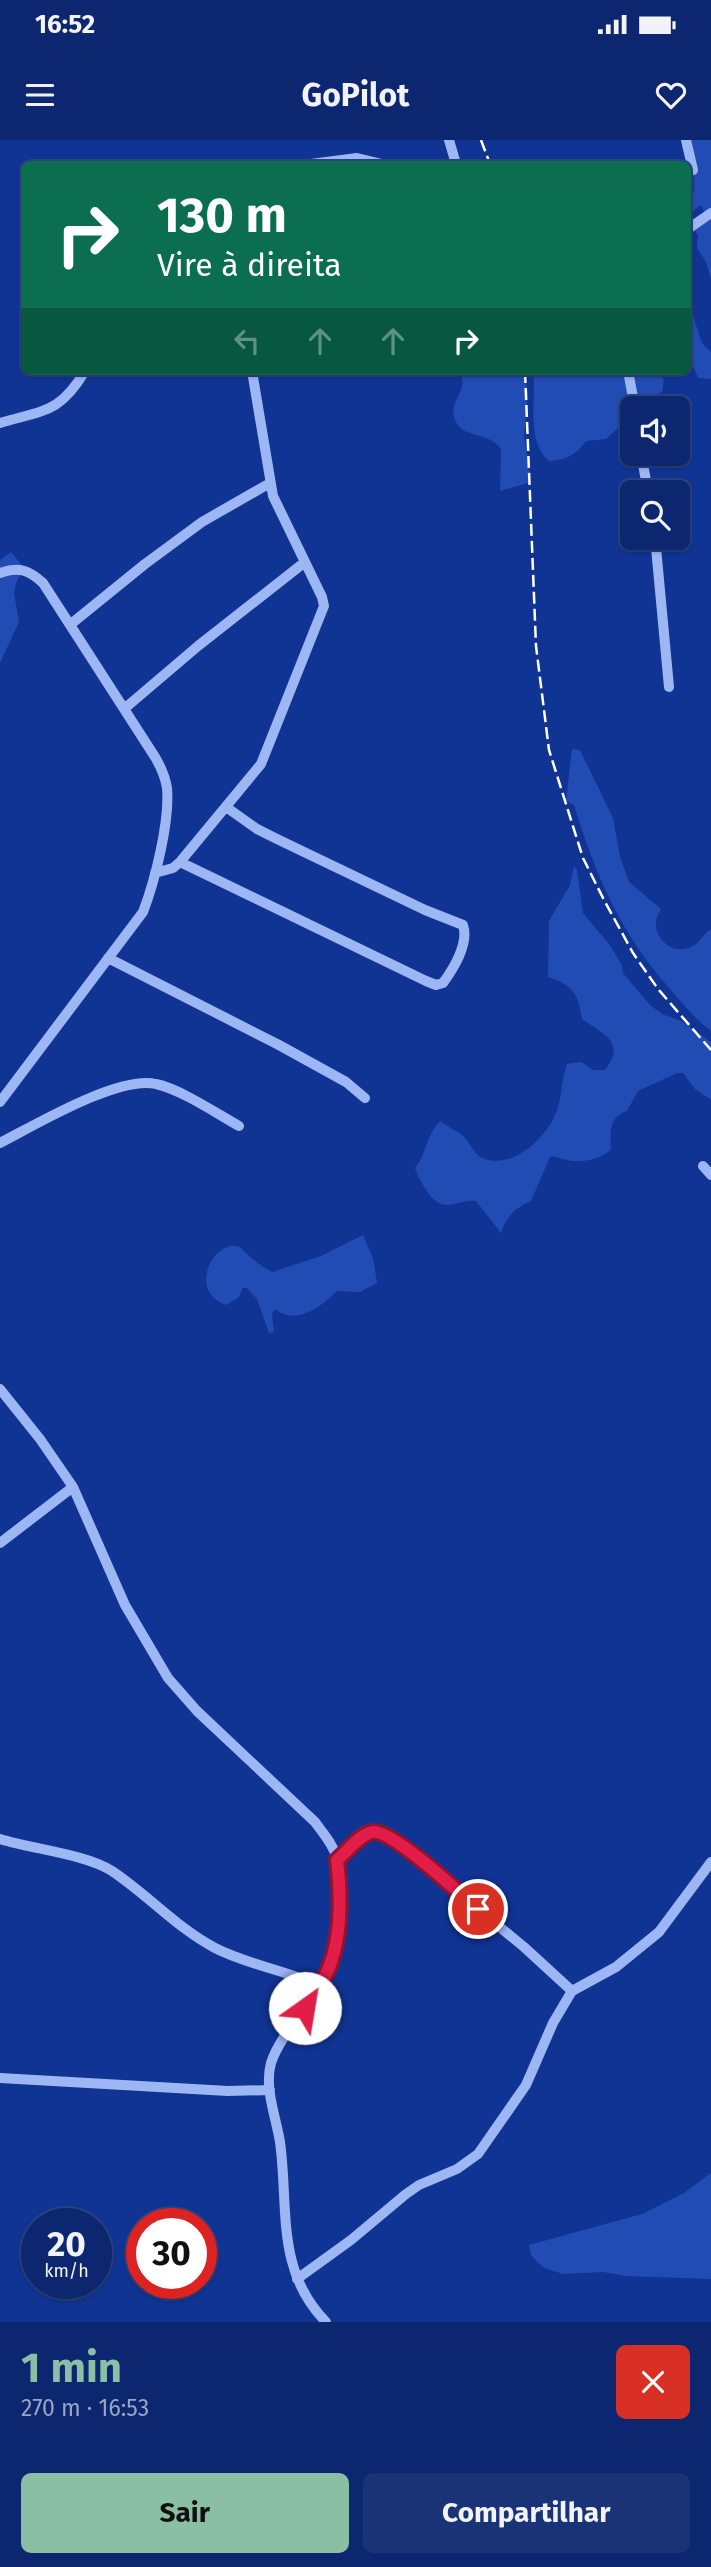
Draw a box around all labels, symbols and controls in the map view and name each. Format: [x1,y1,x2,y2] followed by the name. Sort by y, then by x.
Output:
[35,9,95,40] text: 16:52
[21,76,59,114] icon: menu
[302,76,409,114] text: GoPilot
[652,76,690,114] icon: heart
[157,186,287,245] text: 130 m
[42,189,133,280] icon: right
[157,246,342,284] text: Vire à direita
[228,322,266,360] icon: left
[301,322,339,360] icon: ahead
[374,322,412,360] icon: ahead
[447,322,485,360] icon: right
[620,396,690,550] map controls
[620,396,690,466] button: sound
[620,480,690,550] button: search
[448,1879,508,1939] pin
[459,1890,497,1928] icon: arrive
[268,1971,342,2045] position arrow
[126,2208,217,2299] speed limit sign: 30
[47,2223,86,2265] text: 20
[44,2260,89,2282] text: km/h
[21,2343,122,2393] text: 1 min
[616,2345,690,2419] button: close
[21,2394,149,2422] text: 270 m · 16:53
[21,2473,349,2553] button: Sair
[363,2473,690,2553] button: Compartilhar

